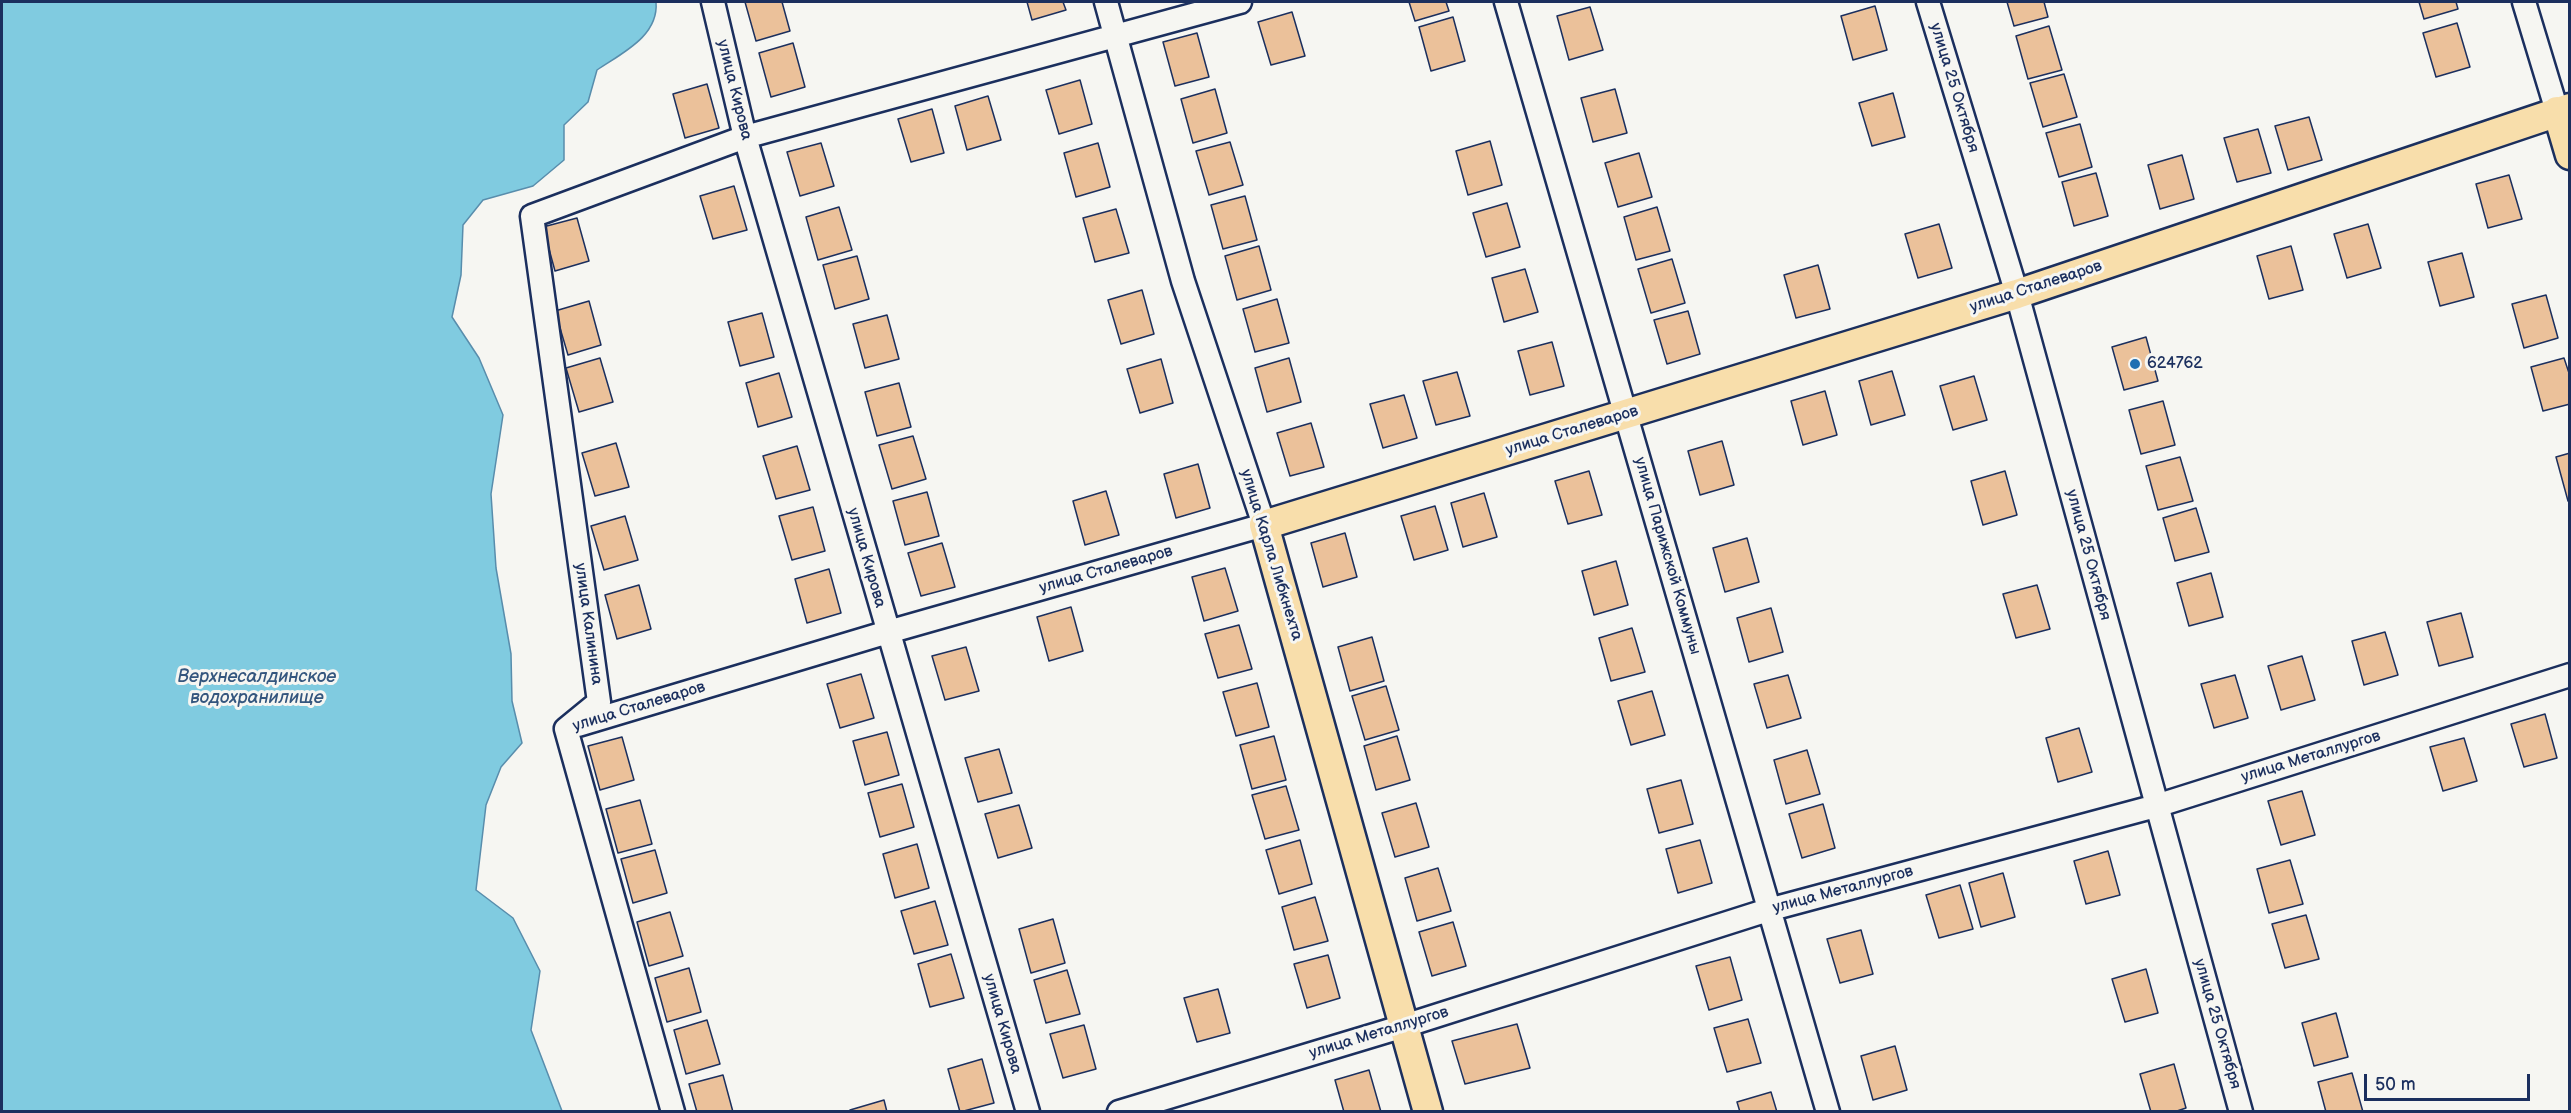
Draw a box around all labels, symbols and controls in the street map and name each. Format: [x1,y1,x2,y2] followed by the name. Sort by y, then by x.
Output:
[1925,21,1983,155] street label: улица 25 Октября
[712,38,756,142] street label: улица Кирова
[1968,257,2104,317] street label: улица Сталеваров
[2147,354,2203,374] place label: 624762
[2128,357,2142,371] marker: 624762
[1503,402,1641,460] street label: улица Сталеваров
[1630,455,1704,657] street label: улица Парижской Коммуны
[1236,467,1306,643] street label: улица Карла Либкнехта
[2061,488,2115,622] street label: улица 25 Октября
[843,506,889,610] street label: улица Кирова
[1037,542,1175,598] street label: улица Сталеваров
[570,562,606,686] street label: улица Калинина
[178,666,336,708] water label: Верхнесалдинское водохранилище
[570,678,708,736] street label: улица Сталеваров
[2239,727,2383,787] street label: улица Металлургов
[1771,862,1915,918] street label: улица Металлургов
[2189,957,2245,1091] street label: улица 25 Октября
[979,972,1025,1076] street label: улица Кирова
[1307,1003,1451,1063] street label: улица Металлургов
[2367,1062,2534,1100] scale bar
[2375,1074,2416,1095] text: 50 m

